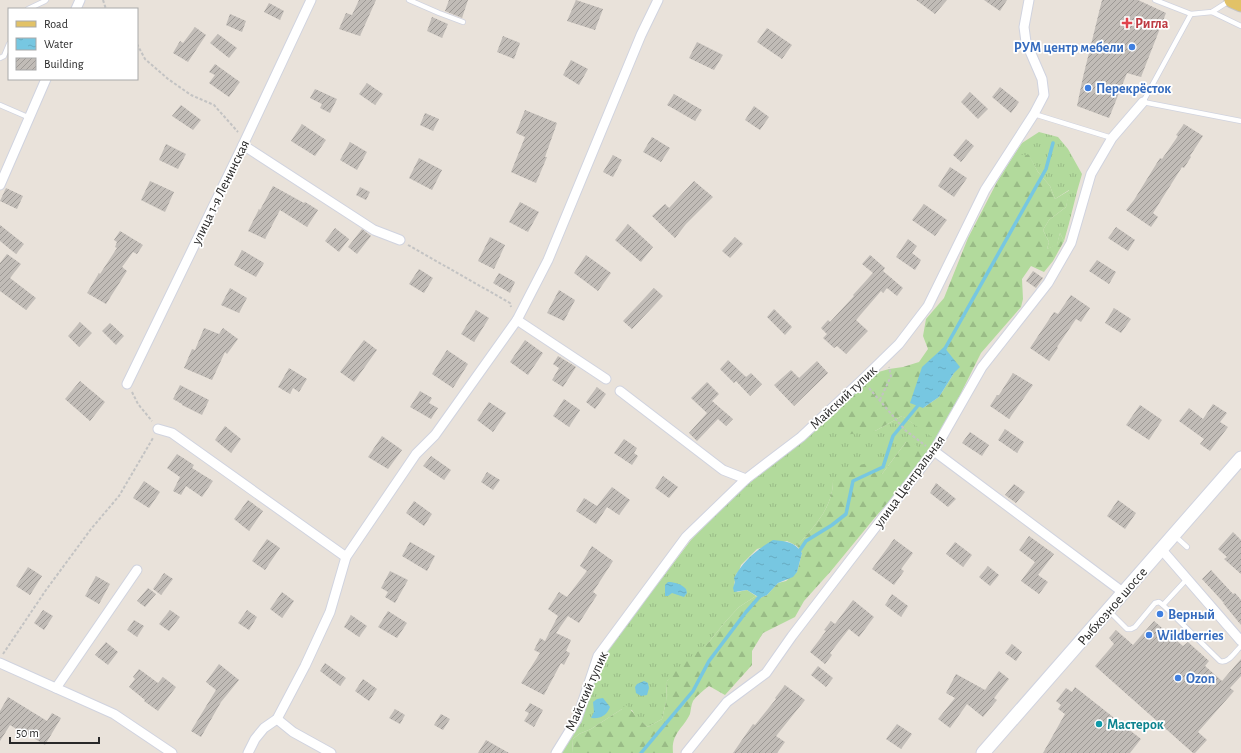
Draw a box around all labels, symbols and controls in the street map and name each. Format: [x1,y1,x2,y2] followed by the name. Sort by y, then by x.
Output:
[8,8,138,80] legend
[1135,17,1169,31] place label: Ригла
[44,18,68,30] text: Road
[1122,18,1132,28] marker: Ригла
[44,38,73,50] text: Water
[1014,41,1124,55] place label: РУМ центр мебели
[1127,42,1137,52] marker: РУМ центр мебели
[44,58,84,70] text: Building
[1096,82,1171,96] place label: Перекрёсток
[1083,83,1093,93] marker: Перекрёсток
[189,138,252,248] street label: улица 1-я Ленинская
[808,363,880,432] street label: Майский тупик
[871,433,948,531] street label: улица Центральная
[1075,565,1150,648] street label: Рыбхозное шоссе
[1168,608,1215,622] place label: Верный
[1155,609,1165,619] marker: Верный
[1157,629,1224,643] place label: Wildberries
[1144,630,1154,640] marker: Wildberries
[563,649,611,733] street label: Майский тупик
[1186,672,1215,686] place label: Ozon
[1173,673,1183,683] marker: Ozon
[1107,718,1164,732] place label: Мастерок
[10,719,99,745] scale bar
[1094,719,1104,729] marker: Мастерок
[16,727,39,739] text: 50 m

